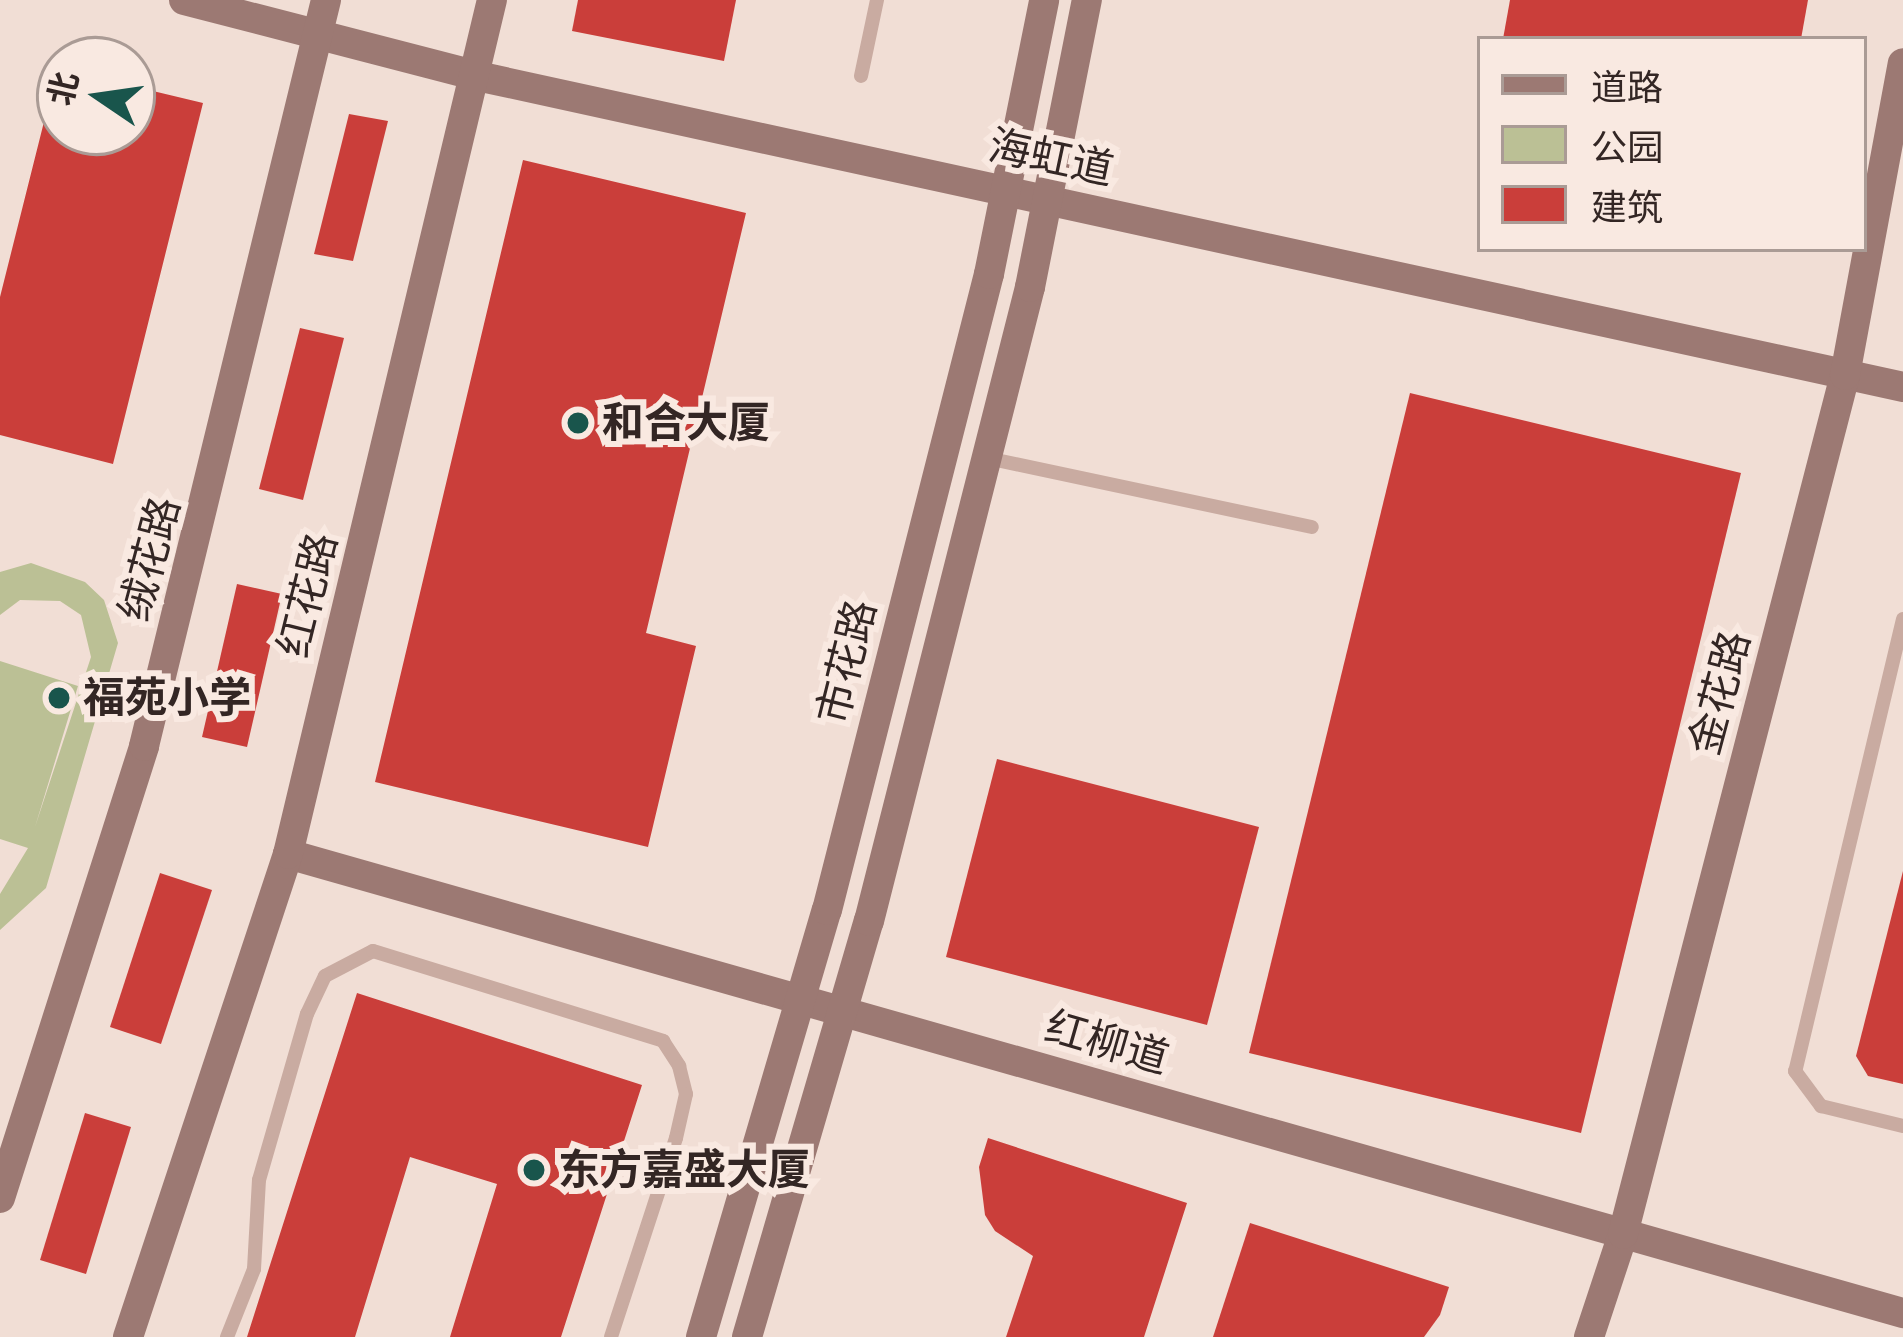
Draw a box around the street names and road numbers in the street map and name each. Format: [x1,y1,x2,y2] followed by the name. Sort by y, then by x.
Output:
[984,120,1118,196] street label: 海虹道
[109,492,191,626] street label: 绒花路
[268,528,348,662] street label: 红花路
[807,595,887,729] street label: 市花路
[1679,626,1761,760] street label: 金花路
[1039,1001,1175,1085] street label: 红柳道

